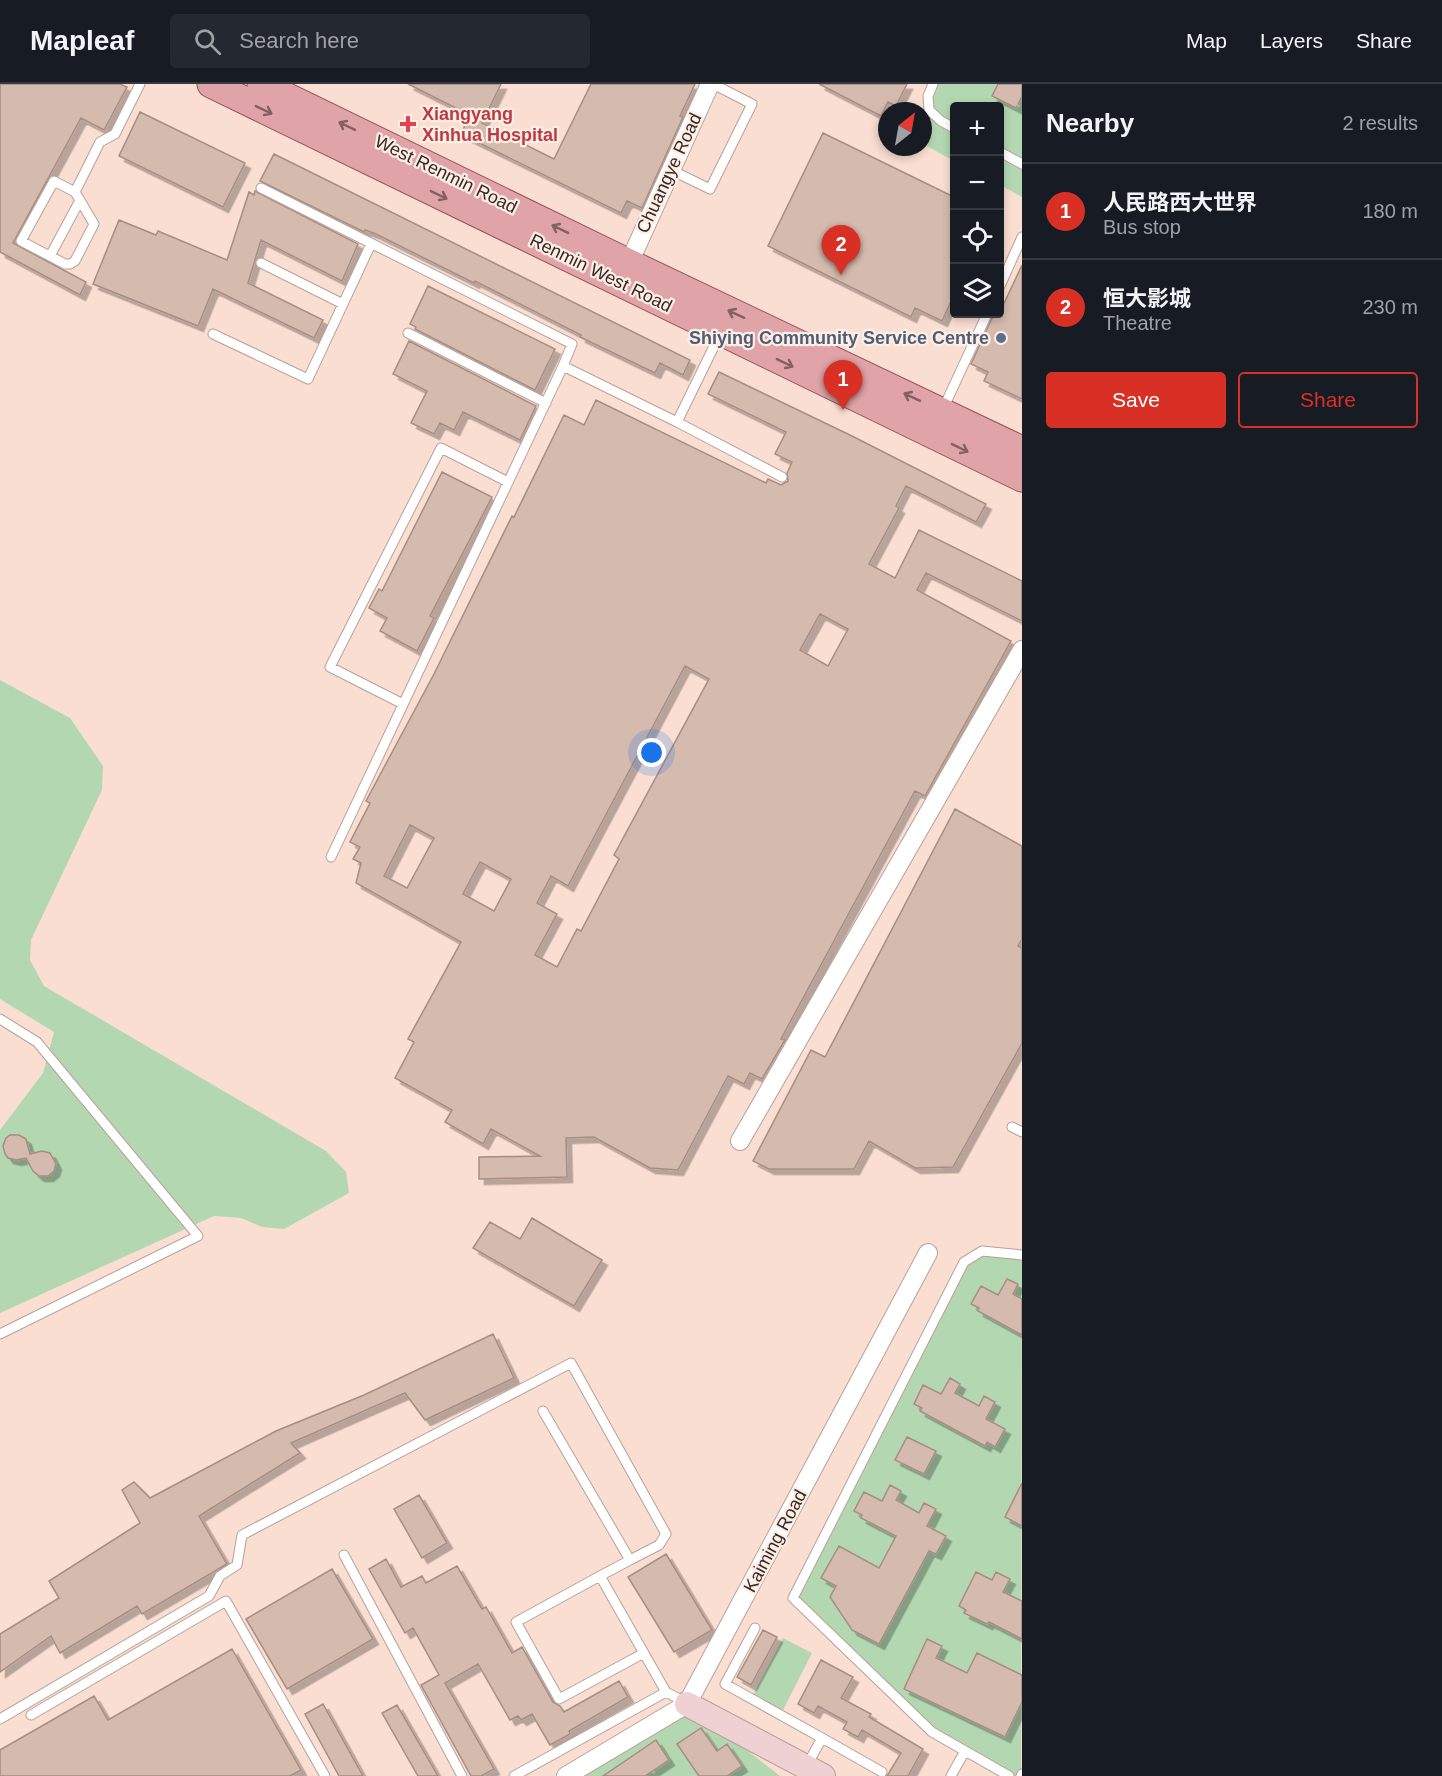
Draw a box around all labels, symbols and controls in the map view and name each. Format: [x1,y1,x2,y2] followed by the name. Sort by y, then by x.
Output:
[170,14,590,68] search box
[30,25,134,56] text: Mapleaf
[191,25,224,58] icon: search
[239,28,359,53] text: Search here
[1186,29,1227,52] text: Map
[1260,29,1323,52] text: Layers
[1356,29,1412,52] text: Share
[878,102,932,156] north arrow
[950,102,1004,318] map controls
[950,102,1004,156] button: +
[255,104,273,116] one-way arrow
[422,104,558,145] place label: Xiangyang Xinhua Hospital
[1046,108,1134,138] text: Nearby
[632,110,706,236] street label: Chuangye Road
[1342,112,1418,134] text: 2 results
[399,115,417,133] marker: Xiangyang Xinhua Hospital
[339,119,357,131] one-way arrow
[372,131,520,217] street label: West Renmin Road
[950,156,1004,210] button: −
[430,190,448,201] one-way arrow
[1103,190,1257,215] text: 人民路西大世界
[1060,200,1071,222] text: 1
[1362,200,1418,222] text: 180 m
[950,210,1004,264] button: locate
[1103,216,1181,238] text: Bus stop
[552,223,570,235] one-way arrow
[822,226,860,275] pin: 2
[527,230,675,316] street label: Renmin West Road
[950,264,1004,318] button: layers
[1103,286,1191,311] text: 恒大影城
[1060,296,1071,318] text: 2
[1362,296,1418,318] text: 230 m
[728,307,746,319] one-way arrow
[1103,312,1172,334] text: Theatre
[689,328,989,348] place label: Shiying Community Service Centre
[994,331,1008,345] marker: Shiying Community Service Centre
[775,358,793,369] one-way arrow
[824,360,862,410] pin: 1
[1046,372,1226,428] button: Save
[1238,372,1418,428] button: Share
[904,391,922,403] one-way arrow
[951,443,969,455] one-way arrow
[637,738,666,767] your location
[740,1486,810,1596] street label: Kaiming Road

